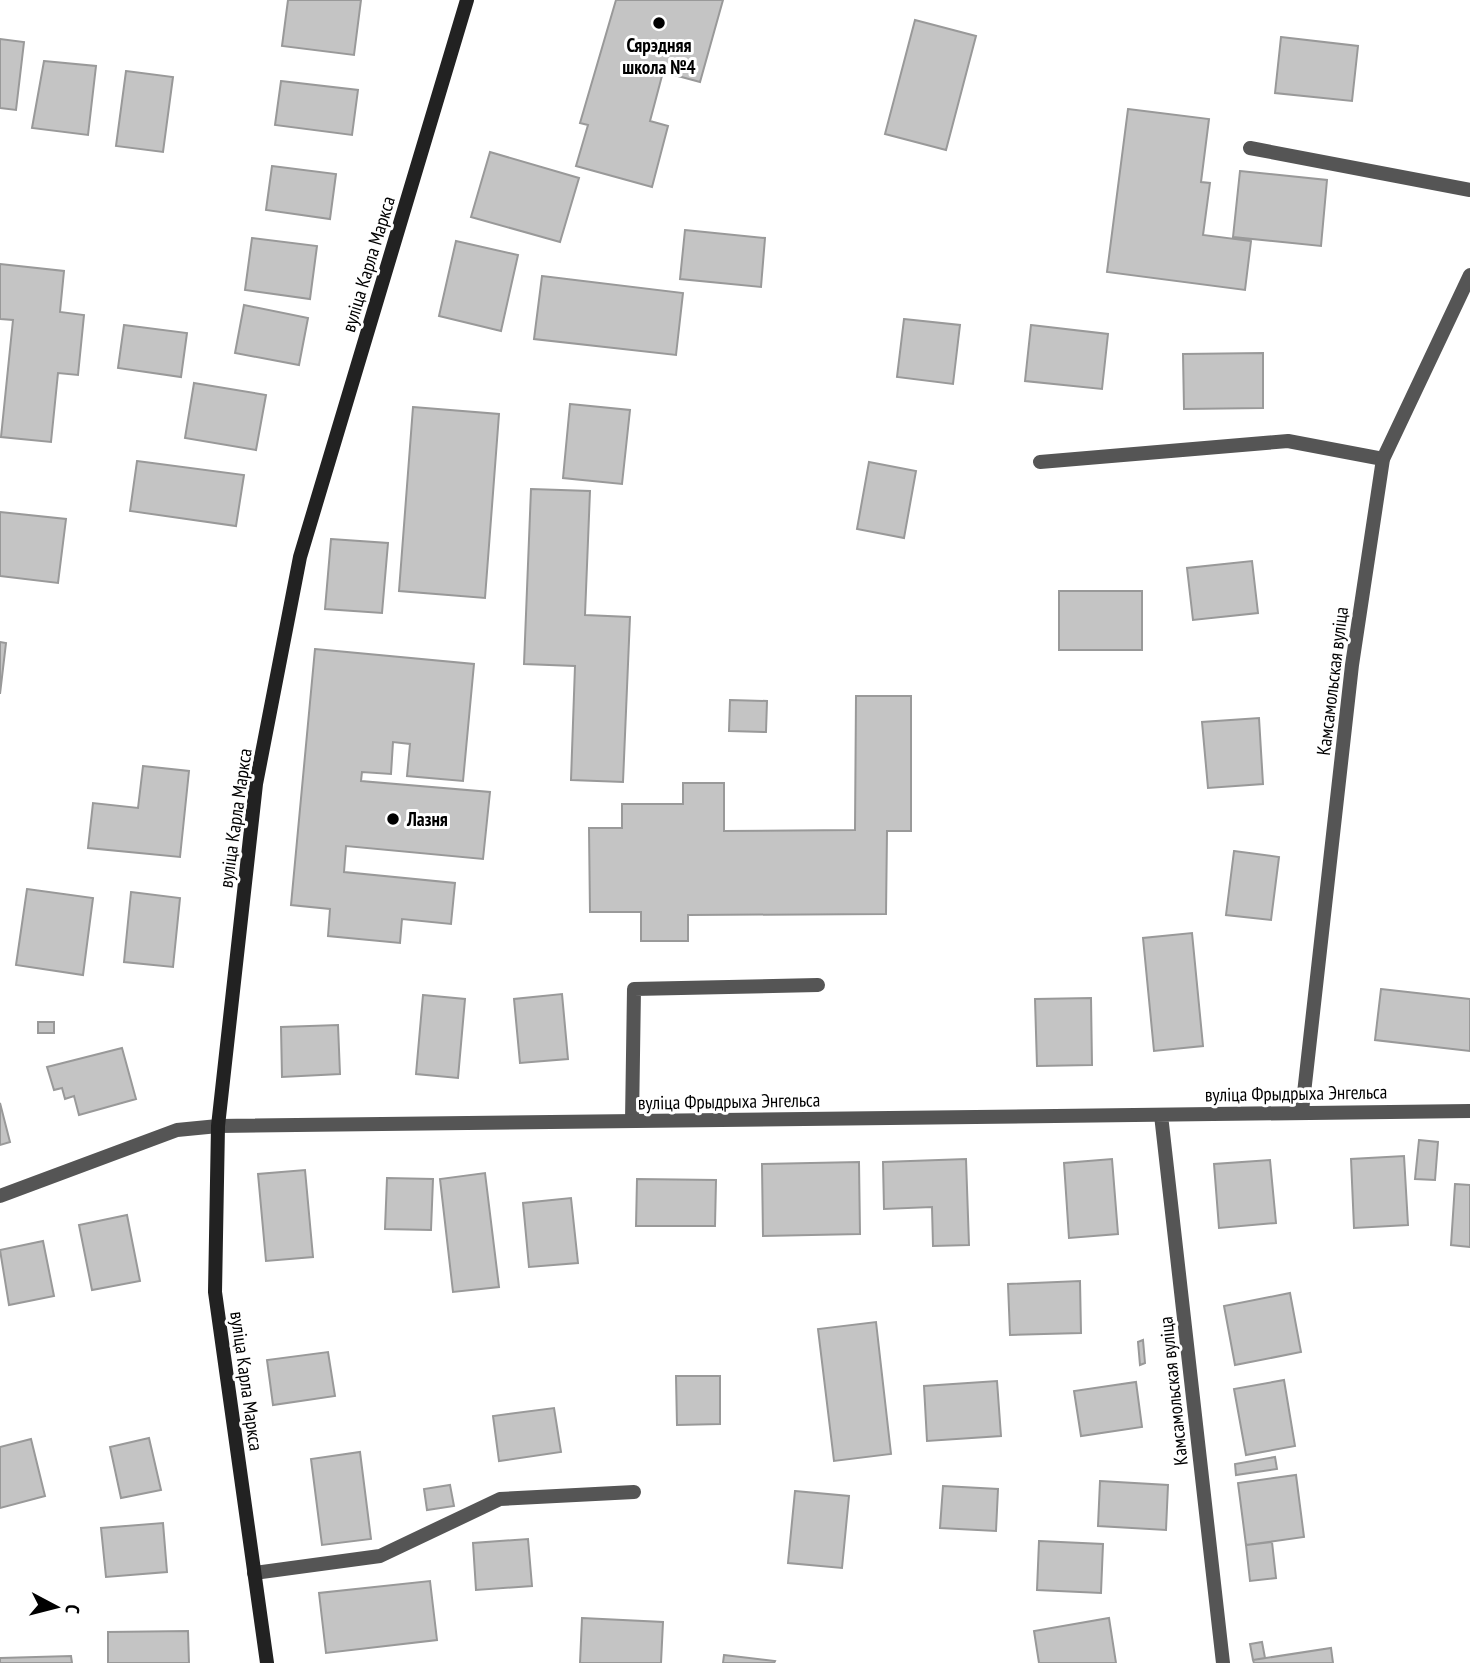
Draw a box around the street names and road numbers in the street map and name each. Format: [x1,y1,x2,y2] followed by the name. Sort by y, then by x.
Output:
[336,193,400,335] street label: вуліца Карла Маркса
[1311,605,1353,757] street label: Камсамольская вуліца
[213,747,257,889] street label: вуліца Карла Маркса
[1205,1079,1387,1107] street label: вуліца Фрыдрыха Энгельса
[638,1087,820,1115] street label: вуліца Фрыдрыха Энгельса
[225,1310,269,1452] street label: вуліца Карла Маркса
[1153,1315,1193,1467] street label: Камсамольская вуліца

